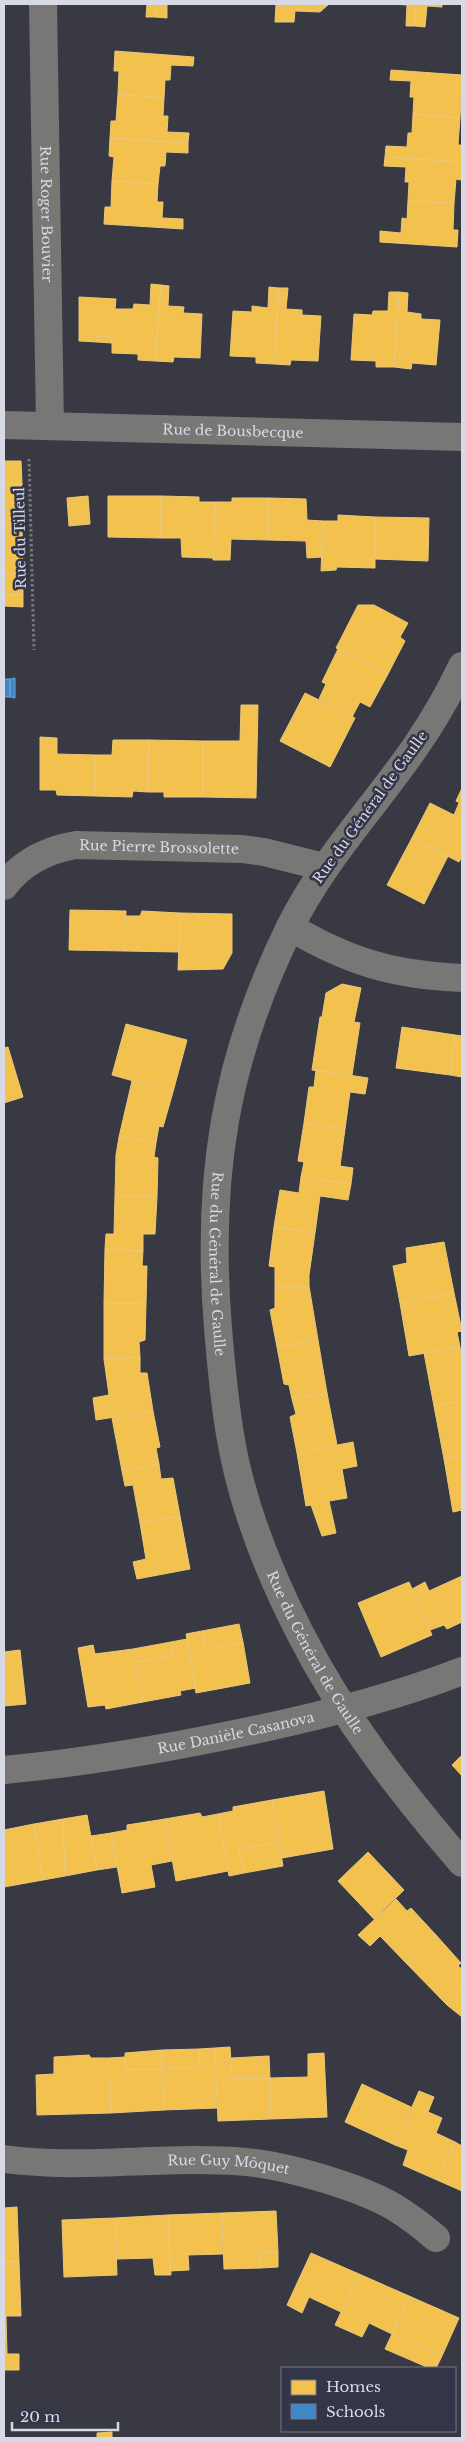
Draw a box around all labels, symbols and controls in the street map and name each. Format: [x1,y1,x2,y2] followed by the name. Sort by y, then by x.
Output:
[36,146,57,283] street label: Rue Roger Bouvier
[162,420,304,442] street label: Rue de Bousbecque
[10,487,30,589] street label: Rue du Tilleul
[309,727,431,887] street label: Rue du Général de Gaulle
[79,836,239,858] street label: Rue Pierre Brossolette
[206,1171,229,1357] street label: Rue du Général de Gaulle
[263,1568,367,1738] street label: Rue du Général de Gaulle
[156,1708,316,1758] street label: Rue Danièle Casanova
[167,2151,292,2178] street label: Rue Guy Môquet
[281,2367,456,2432] legend
[326,2377,381,2396] text: Homes
[12,2400,119,2432] scale bar
[326,2402,386,2421] text: Schools
[20,2407,60,2426] text: 20 m

